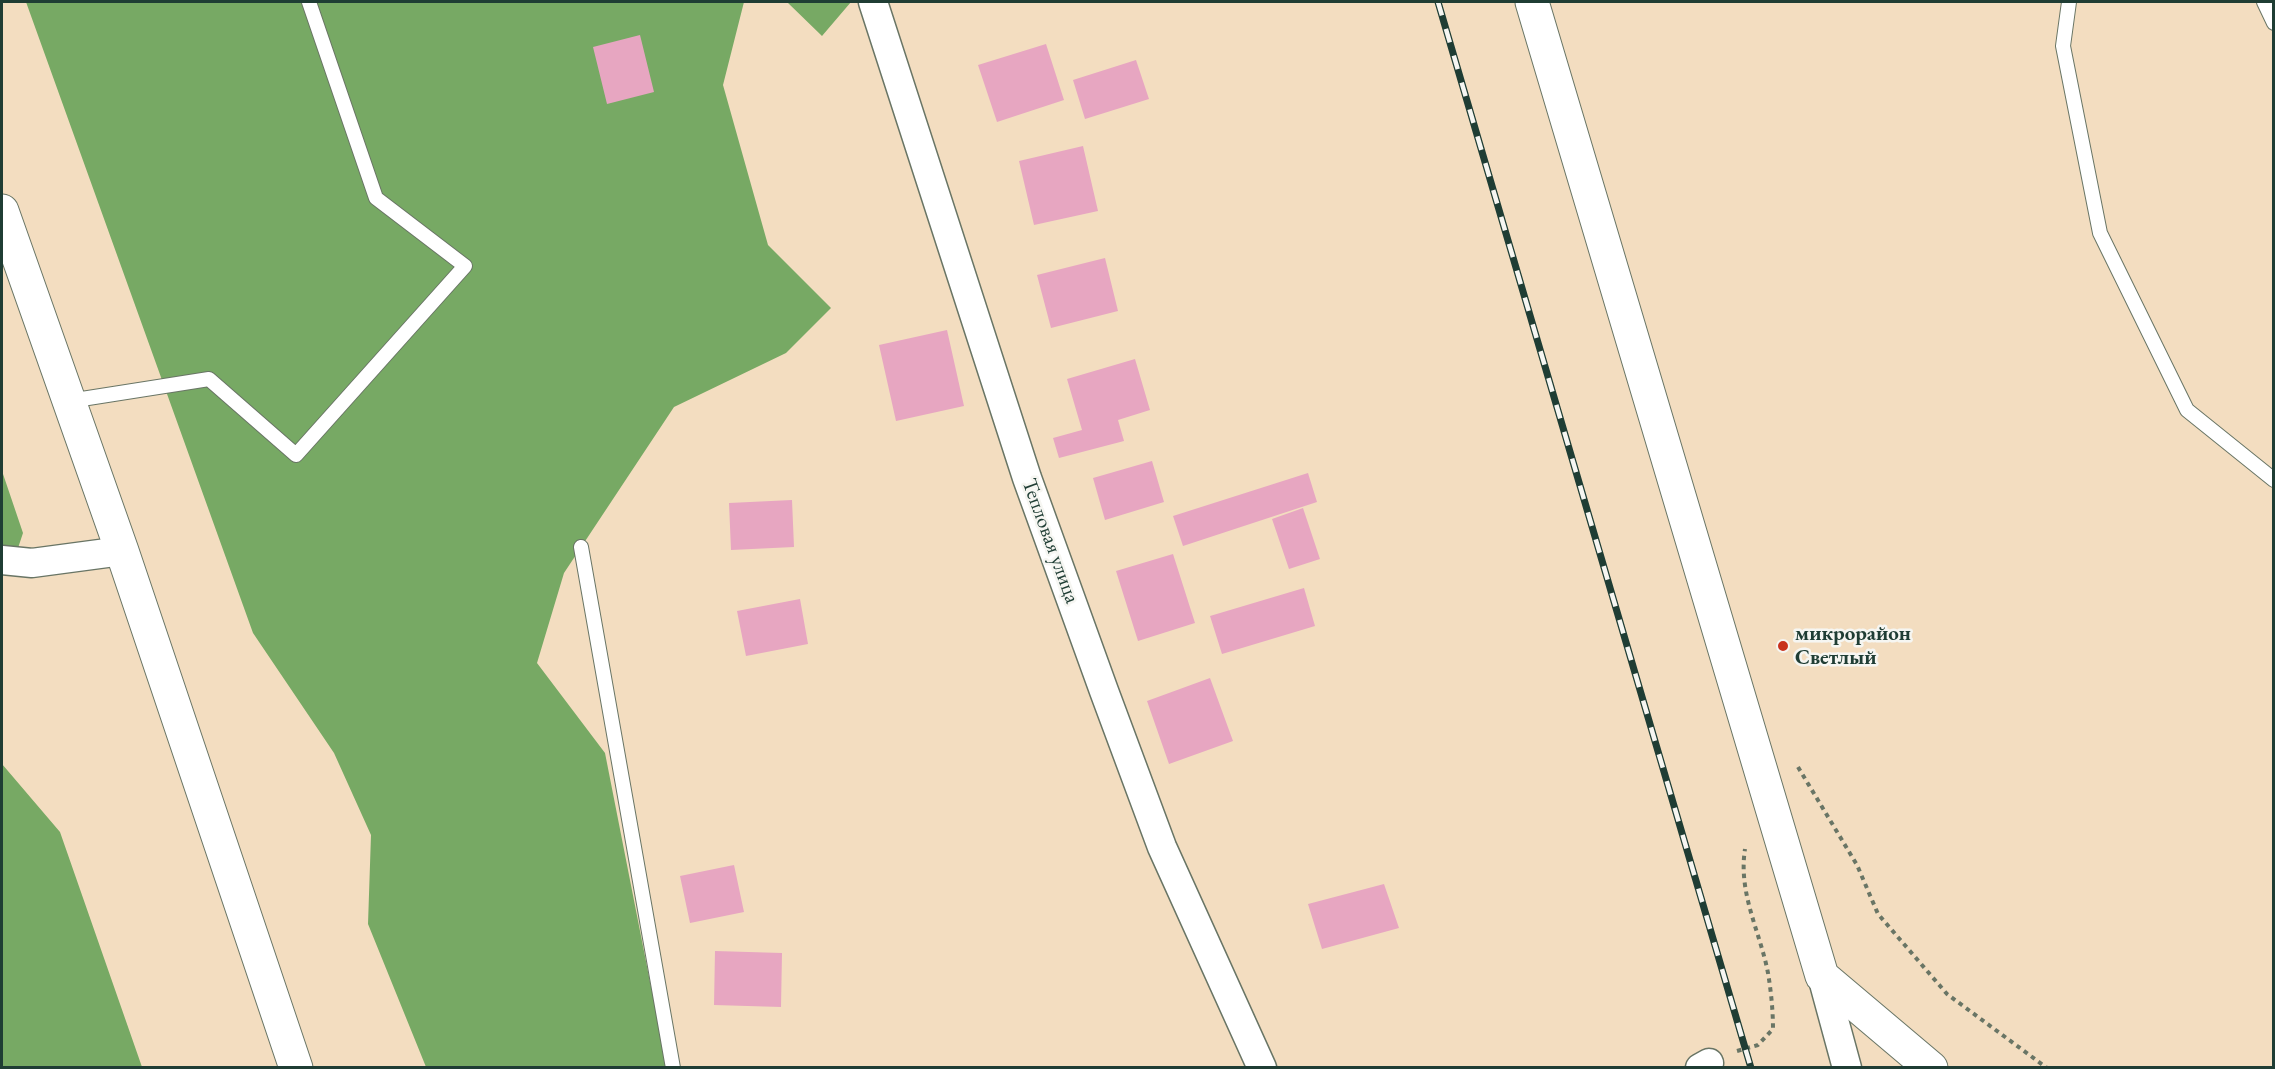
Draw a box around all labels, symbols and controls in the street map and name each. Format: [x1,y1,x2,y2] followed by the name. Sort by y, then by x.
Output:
[1016,475,1084,607] street label: Тепловая улица
[1795,621,1911,671] place label: микрорайон Светлый
[1776,639,1790,653] marker: микрорайон Светлый

